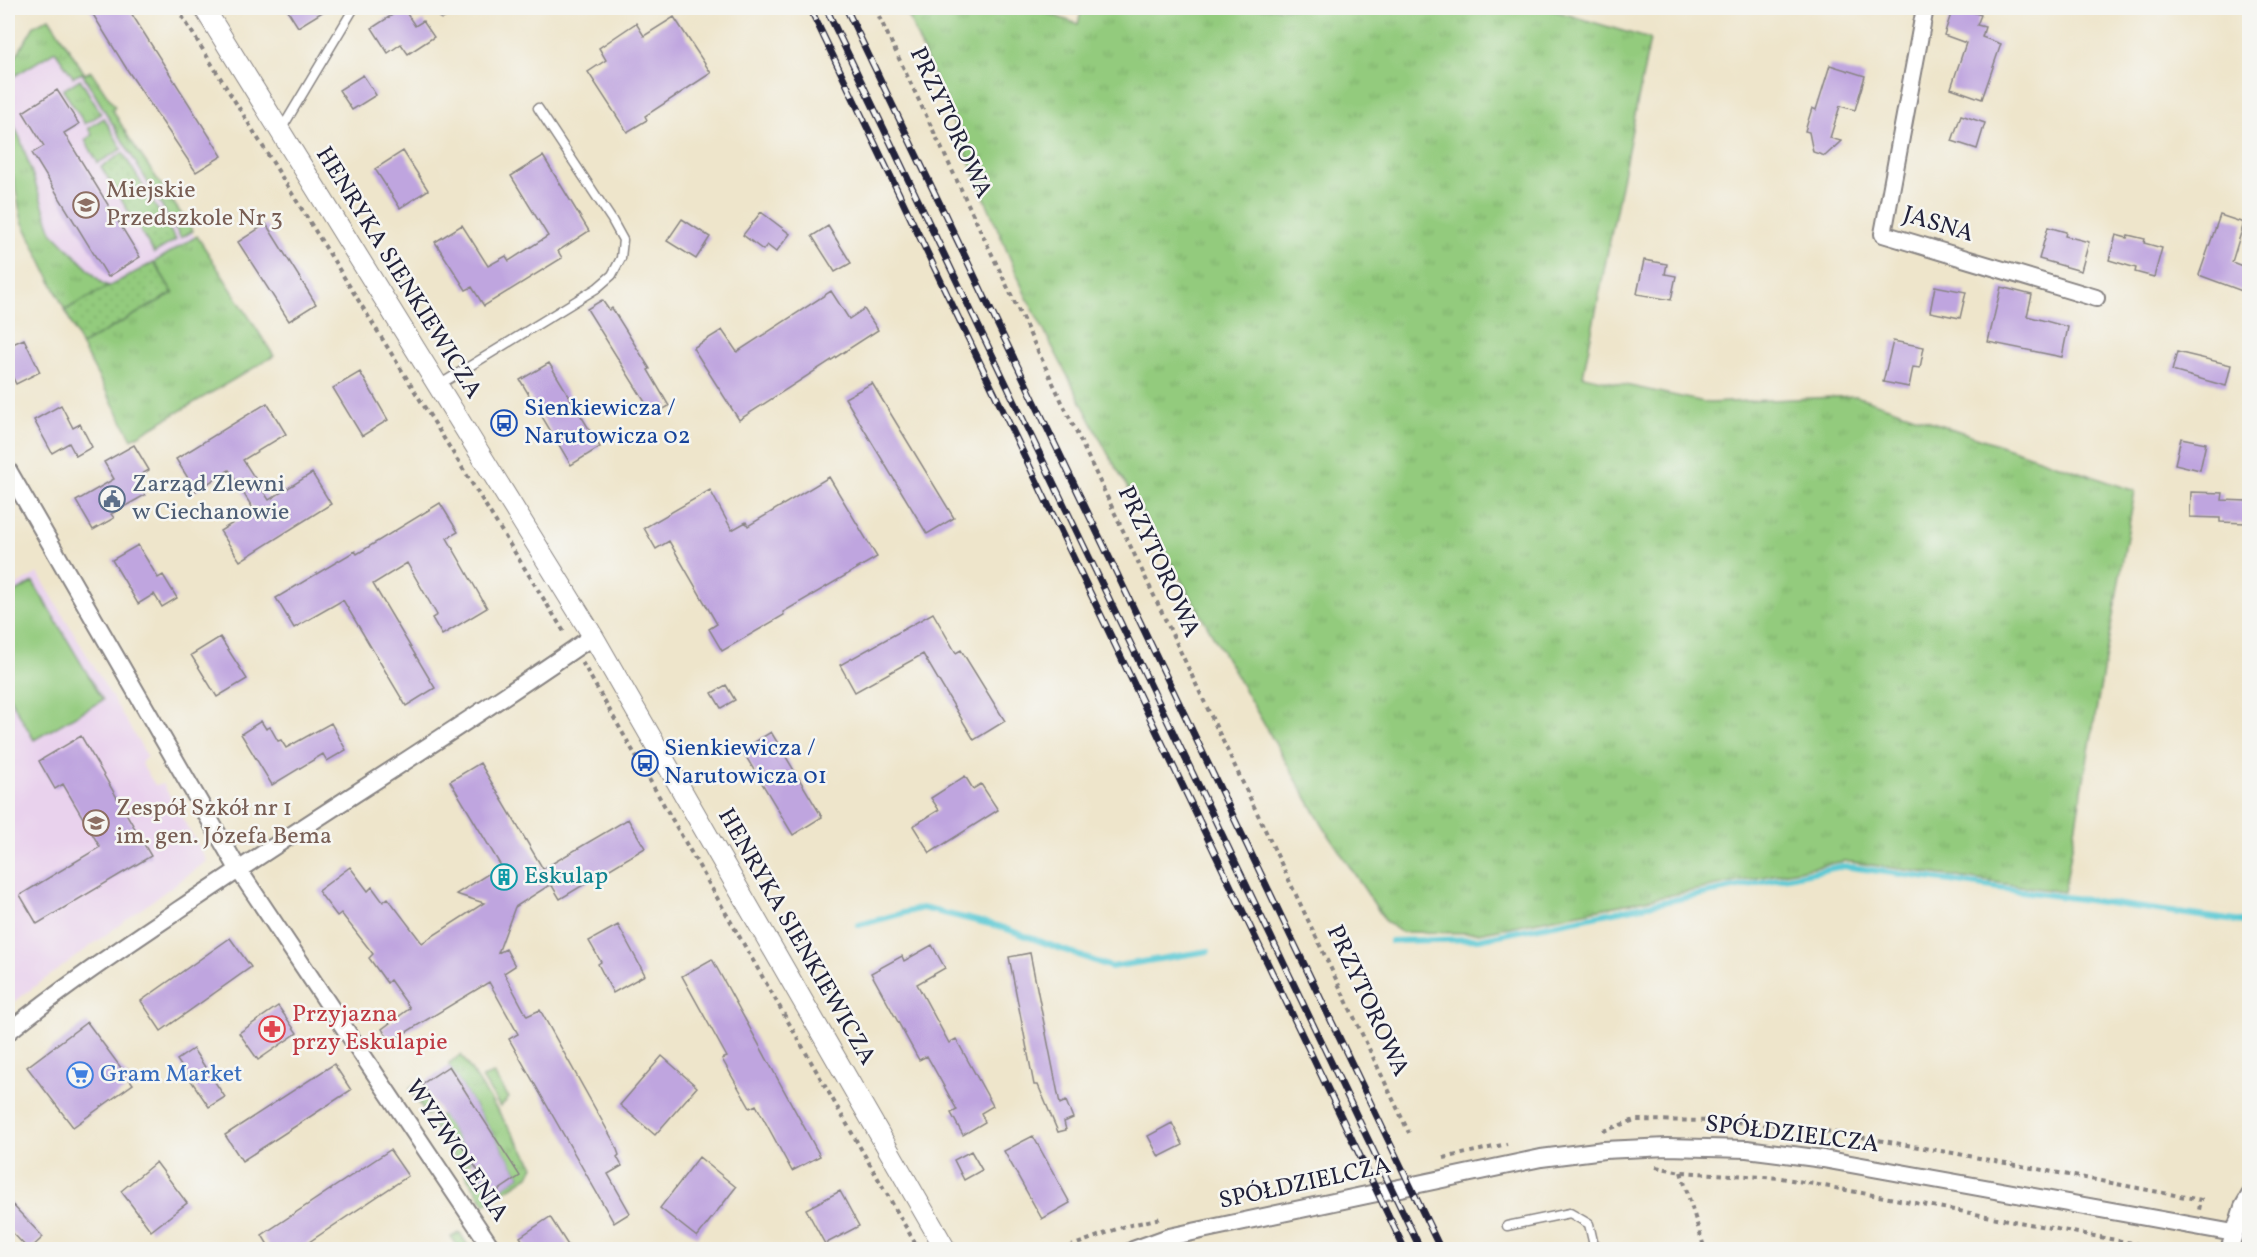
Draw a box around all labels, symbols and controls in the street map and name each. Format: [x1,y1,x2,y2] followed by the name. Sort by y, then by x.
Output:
[900,42,1000,204] street label: PRZYTOROWA
[306,140,490,406] street label: HENRYKA SIENKIEWICZA
[106,174,283,236] place label: Miejskie Przedszkole Nr 3
[71,190,101,220] school or university icon: Miejskie Przedszkole Nr 3
[1898,198,1978,252] street label: JASNA
[524,392,691,454] place label: Sienkiewicza / Narutowicza 02
[489,408,519,438] bus stop icon: Sienkiewicza / Narutowicza 02
[132,468,289,530] place label: Zarząd Zlewni w Ciechanowie
[1108,481,1208,643] street label: PRZYTOROWA
[97,484,127,514] public building icon: Zarząd Zlewni w Ciechanowie
[664,732,827,794] place label: Sienkiewicza / Narutowicza 01
[630,748,660,778] bus stop icon: Sienkiewicza / Narutowicza 01
[116,792,332,854] place label: Zespół Szkół nr 1 im. gen. Józefa Bema
[708,802,884,1072] street label: HENRYKA SIENKIEWICZA
[81,808,111,838] school or university icon: Zespół Szkół nr 1 im. gen. Józefa Bema
[524,860,608,894] place label: Eskulap
[489,862,519,892] building icon: Eskulap
[1317,920,1417,1082] street label: PRZYTOROWA
[292,998,448,1060] place label: Przyjazna przy Eskulapie
[257,1014,287,1044] pharmacy icon: Przyjazna przy Eskulapie
[100,1058,242,1092] place label: Gram Market
[65,1060,95,1090] supermarket icon: Gram Market
[396,1073,516,1229] street label: WYZWOLENIA
[1703,1107,1881,1163] street label: SPÓŁDZIELCZA
[1216,1149,1394,1219] street label: SPÓŁDZIELCZA

